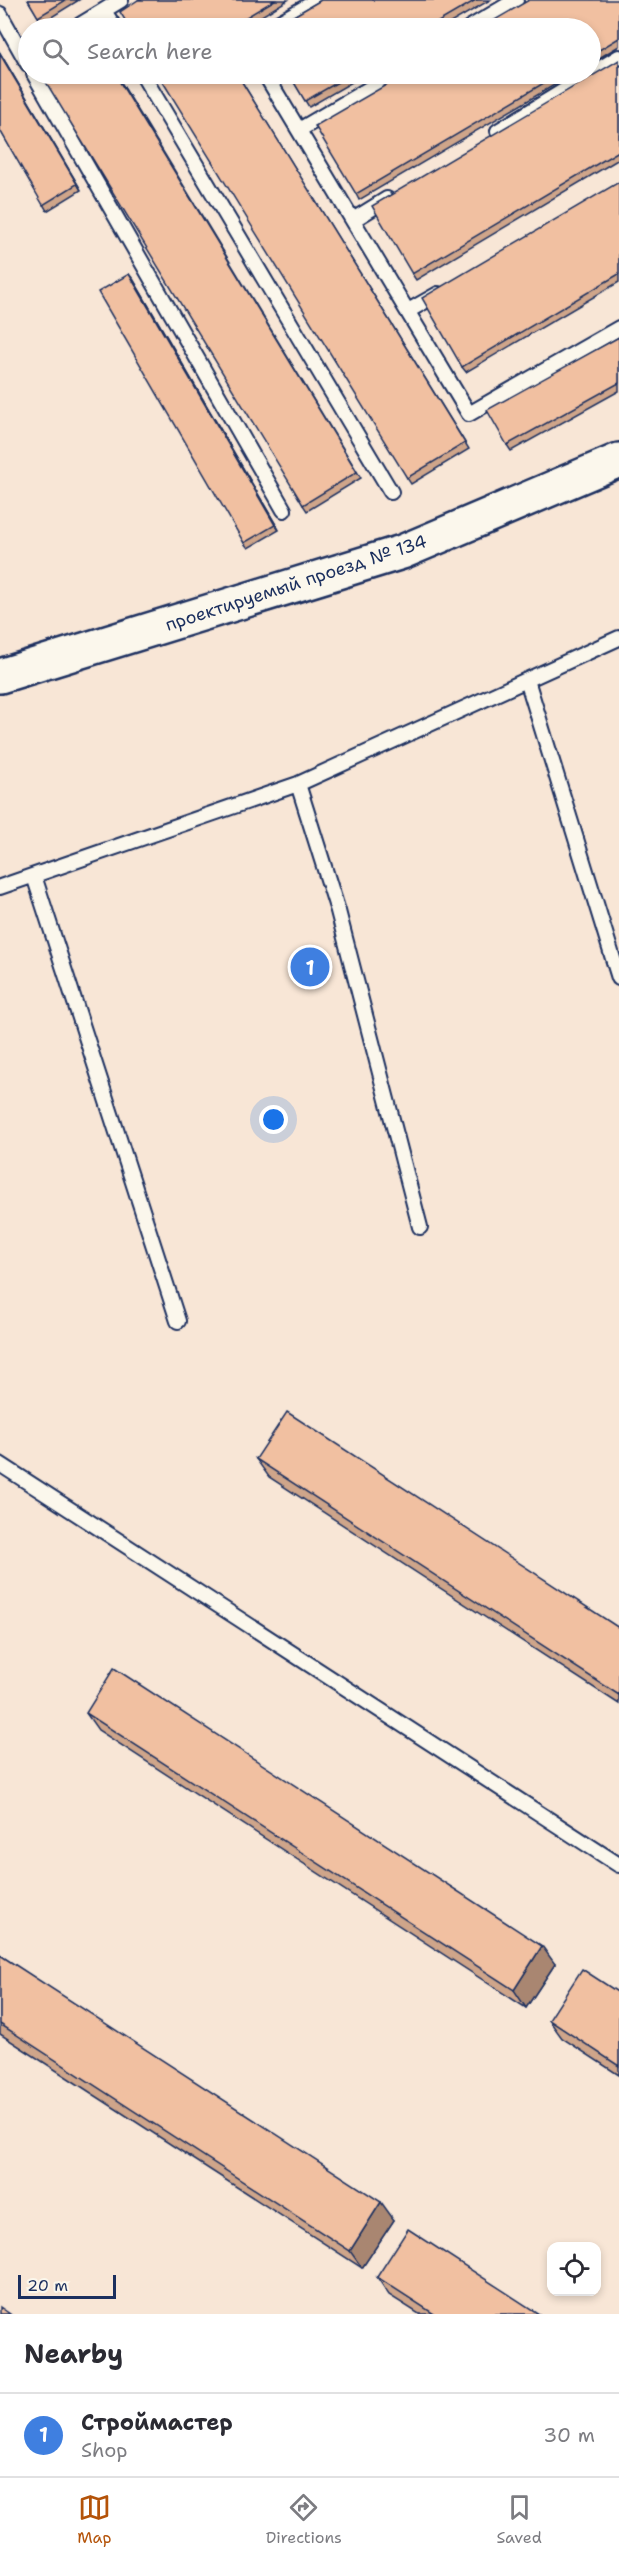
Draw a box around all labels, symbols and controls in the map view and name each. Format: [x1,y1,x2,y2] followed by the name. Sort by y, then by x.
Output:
[18,18,601,84] search box
[39,35,72,68] icon: search
[87,37,213,66] text: Search here
[162,529,430,637] street label: проектируемый проезд № 134
[290,944,330,990] pin: 1
[259,1105,288,1134] your location
[547,2242,601,2296] map controls
[547,2242,601,2296] button: locate
[18,2272,116,2300] scale bar
[27,2275,68,2296] text: 20 m
[24,2336,123,2371] text: Nearby
[81,2408,233,2437] text: Строймастер
[39,2422,48,2448] text: 1
[543,2422,595,2448] text: 30 m
[81,2437,128,2463] text: Shop
[77,2491,111,2548] tab: Map
[266,2491,342,2548] tab: Directions
[496,2491,542,2548] tab: Saved

